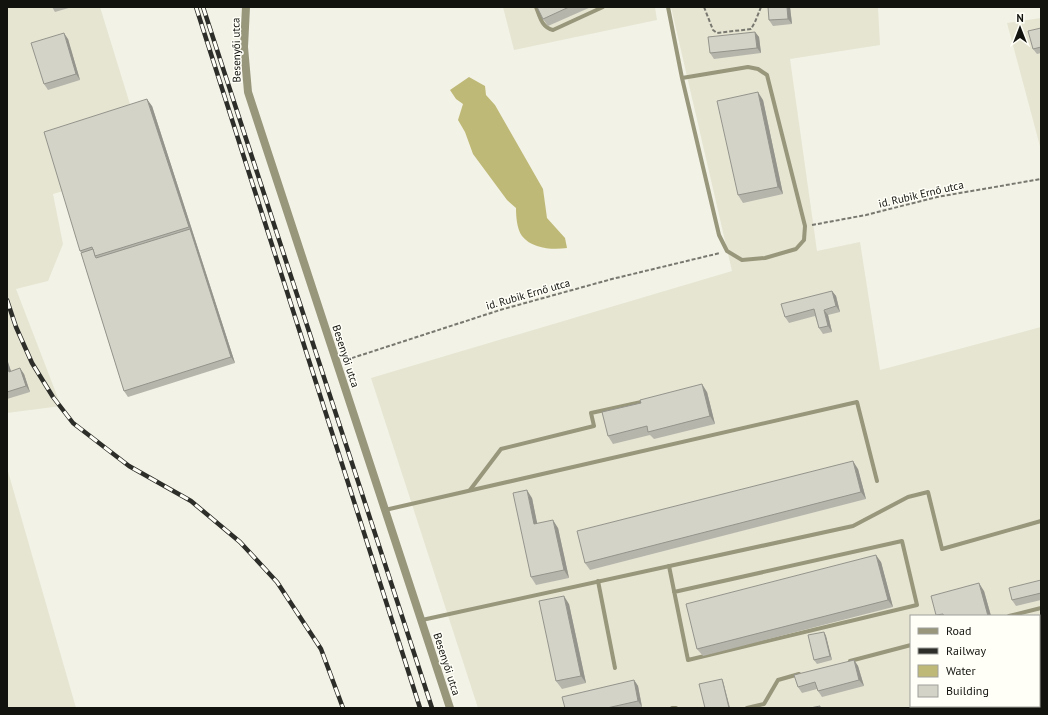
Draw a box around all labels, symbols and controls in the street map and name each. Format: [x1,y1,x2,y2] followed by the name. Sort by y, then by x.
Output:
[1000,8,1040,48] north arrow
[1016,11,1024,25] text: N
[228,17,244,83] street label: Besenyői utca
[877,177,965,211] street label: id. Rubik Ernő utca
[484,275,572,313] street label: id. Rubik Ernő utca
[329,323,363,389] street label: Besenyői utca
[910,615,1040,707] legend
[946,623,971,638] text: Road
[430,631,464,697] street label: Besenyői utca
[946,643,986,658] text: Railway
[946,663,976,678] text: Water
[946,683,989,698] text: Building

